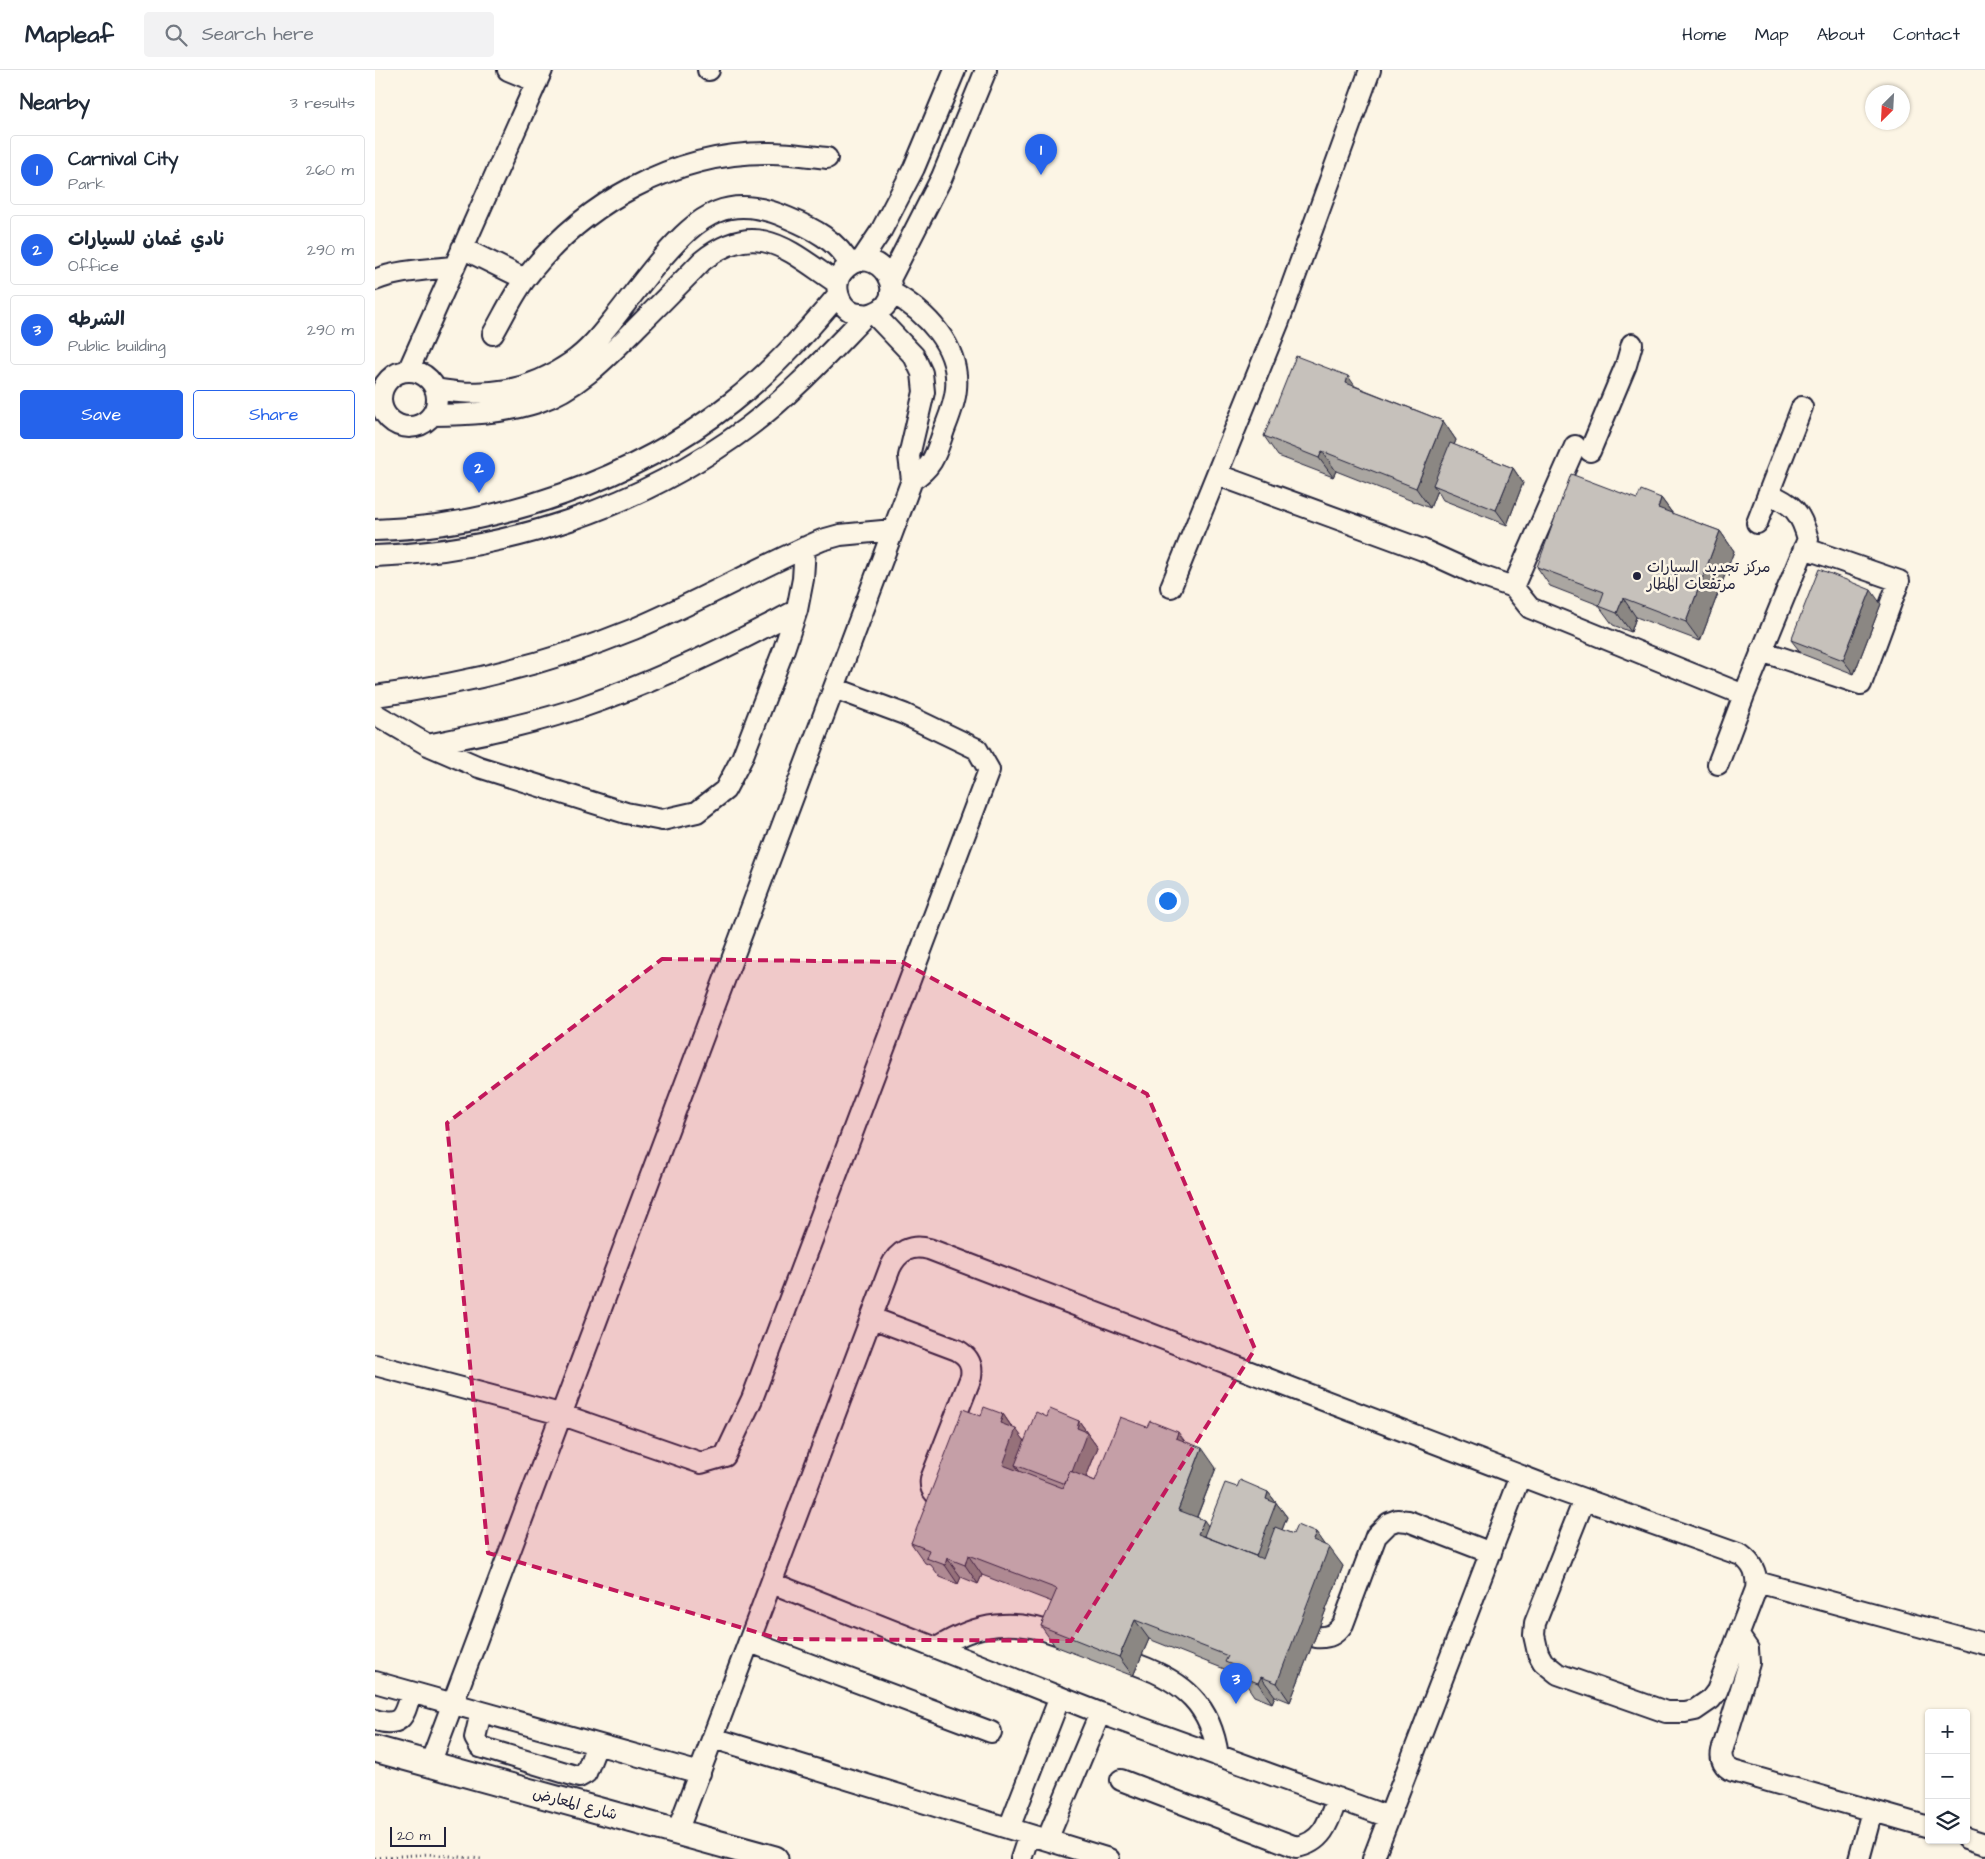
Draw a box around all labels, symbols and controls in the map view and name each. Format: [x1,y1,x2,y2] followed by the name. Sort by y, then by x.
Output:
[144,12,494,57] search box
[25,18,114,52] text: Mapleaf
[162,21,190,49] icon: search
[202,21,314,48] text: Search here
[1682,22,1727,47] text: Home
[1755,22,1789,47] text: Map
[1817,22,1865,47] text: About
[1893,22,1960,47] text: Contact
[1865,85,1910,130] north arrow
[20,88,90,117] text: Nearby
[290,92,355,114] text: 3 results
[1025,134,1057,175] pin: 1
[68,146,179,173] text: Carnival City
[36,159,38,181] text: 1
[306,159,354,181] text: 260 m
[68,173,105,195] text: Park
[68,226,224,253] text: نادي عُمان للسيارات
[32,239,42,261] text: 2
[307,239,354,261] text: 290 m
[68,255,119,277] text: Office
[68,306,125,333] text: الشرطه
[33,319,41,341] text: 3
[307,319,354,341] text: 290 m
[68,335,166,357] text: Public building
[20,390,183,439] button: Save
[193,390,355,439] button: Share
[463,452,495,493] pin: 2
[1646,557,1771,595] place label: مركز تجديد السيارات مرتفعات المطار
[1631,570,1643,582] marker: مركز تجديد السيارات مرتفعات المطار
[1155,888,1181,914] your location
[1220,1663,1252,1704] pin: 3
[1925,1709,1970,1844] map controls
[1925,1709,1970,1754] button: +
[1925,1754,1970,1799] button: −
[530,1783,620,1825] street label: شارع المعارض
[1925,1799,1970,1844] button: layers
[390,1824,446,1847] scale bar
[397,1826,430,1846] text: 20 m

